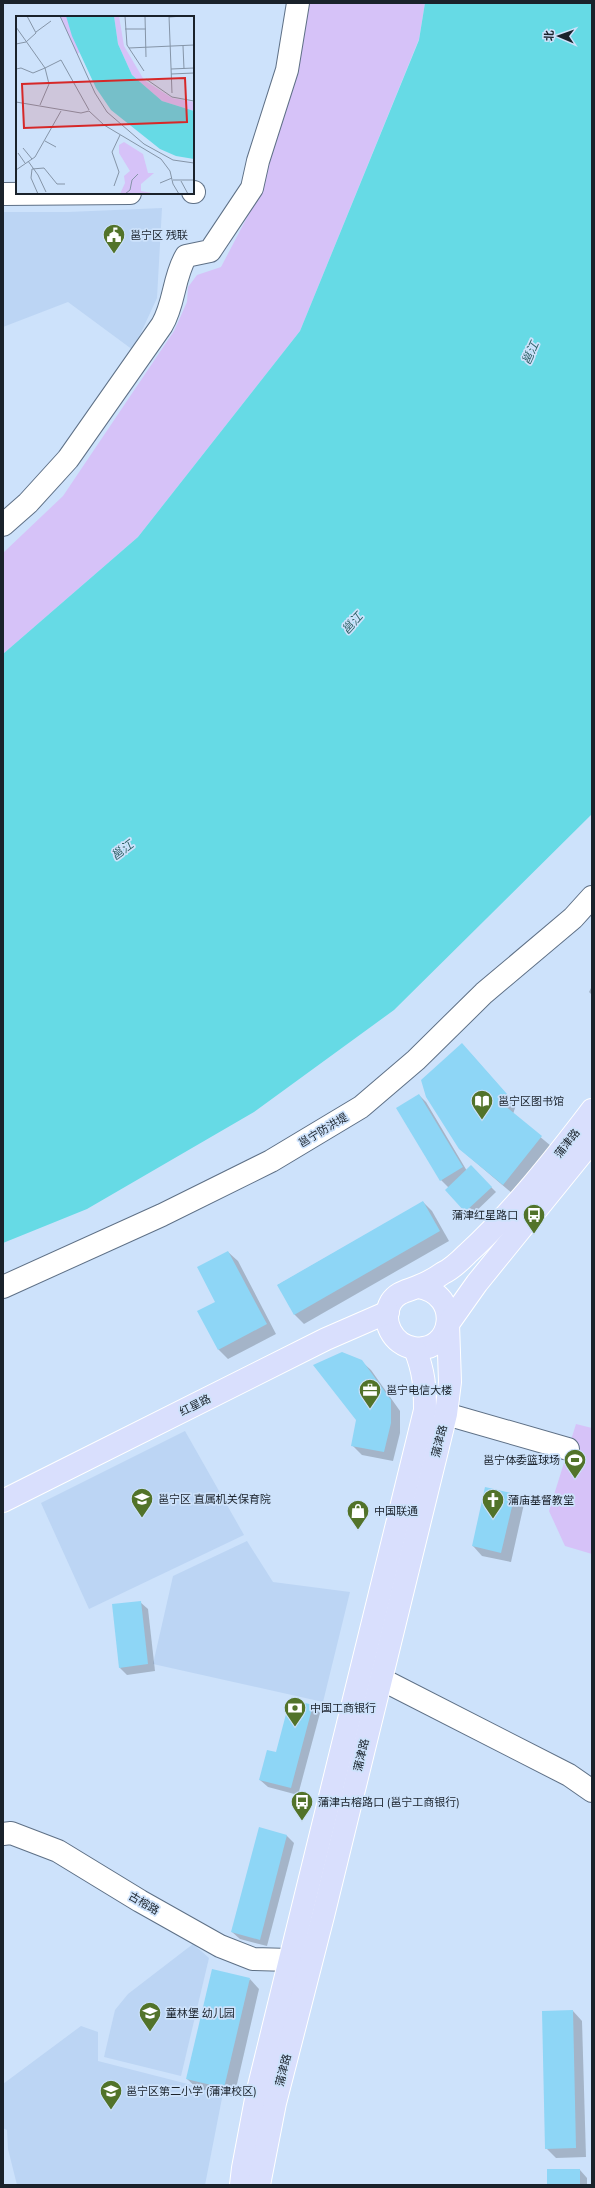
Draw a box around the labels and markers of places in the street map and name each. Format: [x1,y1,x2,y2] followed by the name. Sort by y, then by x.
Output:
[101,222,127,255] public building icon: 邕宁区 残联
[130,228,188,242] place label: 邕宁区 残联
[469,1088,495,1121] library icon: 邕宁区图书馆
[498,1094,564,1108] place label: 邕宁区图书馆
[521,1202,547,1235] bus stop icon: 蒲津红星路口
[452,1208,518,1222] place label: 蒲津红星路口
[357,1377,383,1410] office icon: 邕宁电信大楼
[386,1383,452,1397] place label: 邕宁电信大楼
[562,1447,588,1480] sports icon: 邕宁体委篮球场
[483,1453,560,1467] place label: 邕宁体委篮球场
[129,1486,155,1519] school or university icon: 邕宁区 直属机关保育院
[480,1487,506,1520] church icon: 蒲庙基督教堂
[158,1492,271,1506] place label: 邕宁区 直属机关保育院
[508,1493,574,1507] place label: 蒲庙基督教堂
[345,1498,371,1531] shop icon: 中国联通
[374,1504,418,1518] place label: 中国联通
[282,1695,308,1728] bank icon: 中国工商银行
[310,1701,376,1715] place label: 中国工商银行
[289,1789,315,1822] bus stop icon: 蒲津古榕路口 (邕宁工商银行)
[318,1795,460,1809] place label: 蒲津古榕路口 (邕宁工商银行)
[137,2000,163,2033] school or university icon: 童林堡 幼儿园
[166,2006,235,2020] place label: 童林堡 幼儿园
[98,2078,124,2111] school or university icon: 邕宁区第二小学 (蒲津校区)
[126,2084,257,2098] place label: 邕宁区第二小学 (蒲津校区)

